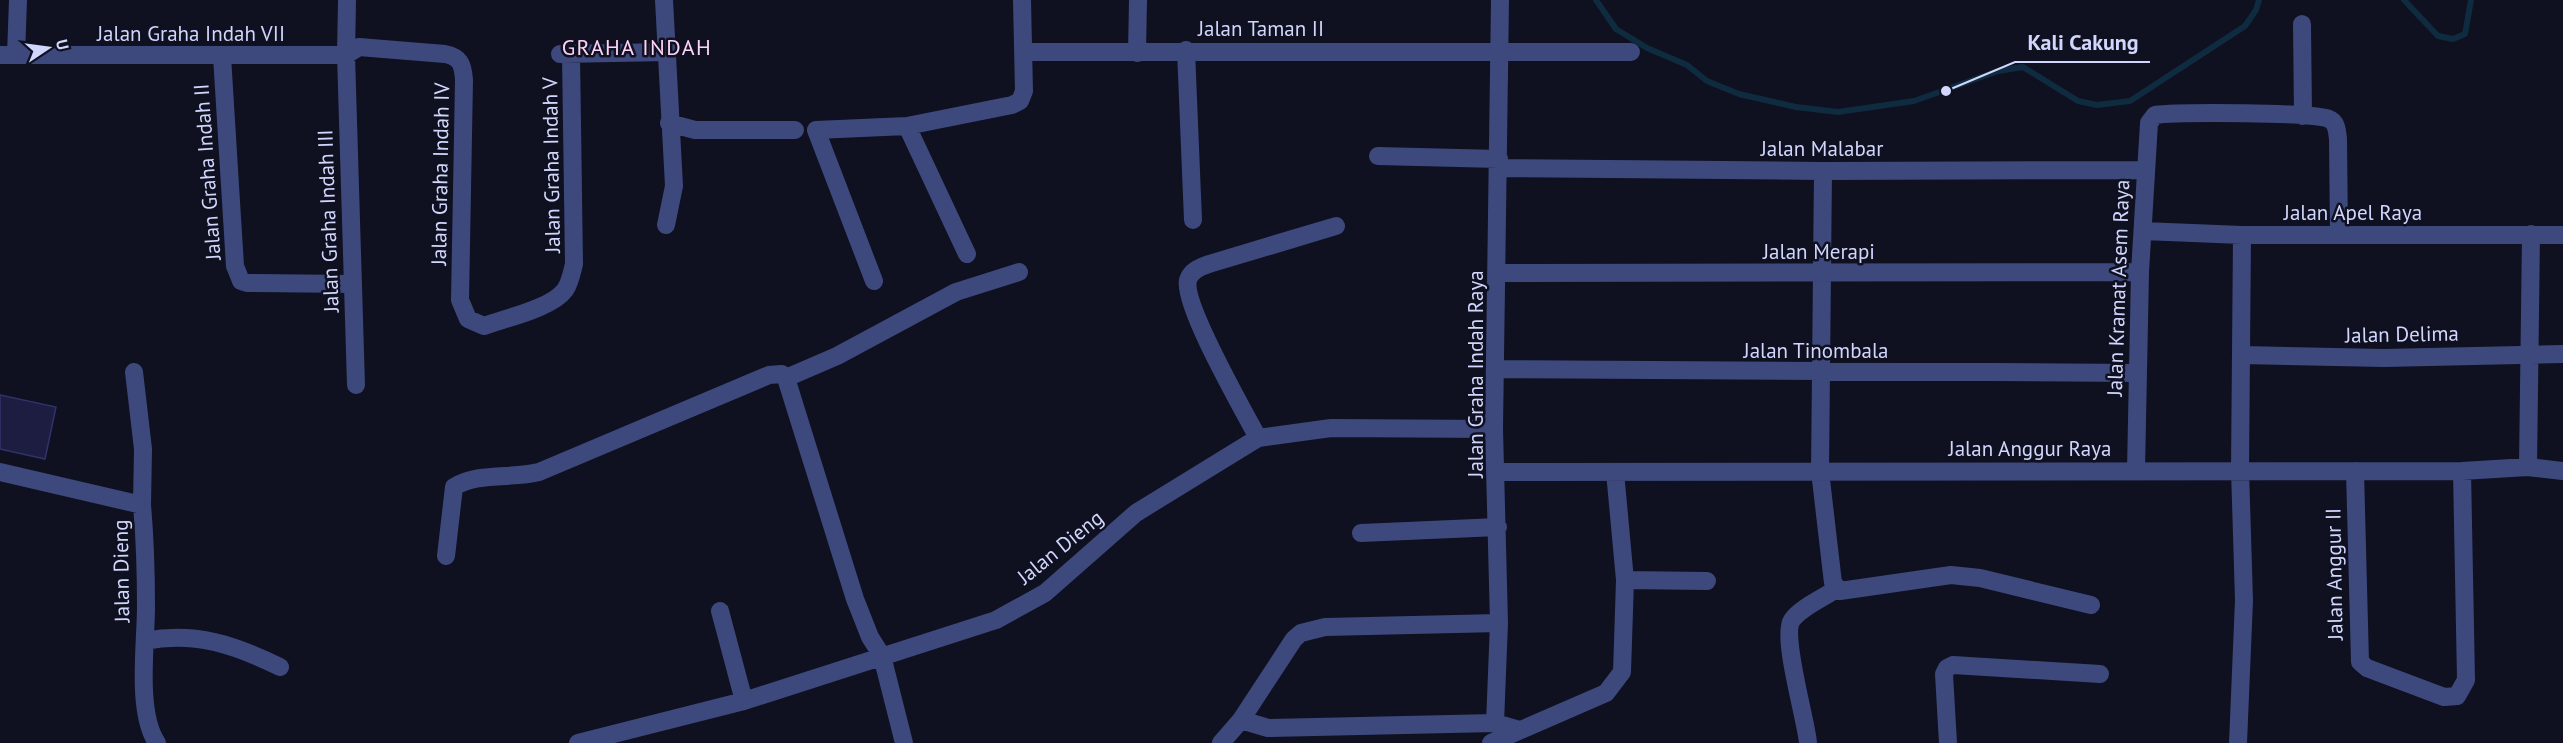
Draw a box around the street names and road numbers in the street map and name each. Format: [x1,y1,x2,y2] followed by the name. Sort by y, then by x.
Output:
[1197,15,1324,42] street label: Jalan Taman II
[96,20,285,47] street label: Jalan Graha Indah VII
[536,77,566,254] street label: Jalan Graha Indah V
[425,82,455,266] street label: Jalan Graha Indah IV
[187,83,227,262] street label: Jalan Graha Indah II
[311,129,345,314] street label: Jalan Graha Indah III
[1760,135,1883,162] street label: Jalan Malabar
[2101,179,2135,398] street label: Jalan Kramat Asem Raya
[2283,199,2422,226] street label: Jalan Apel Raya
[1762,238,1875,265] street label: Jalan Merapi
[1462,270,1489,479] street label: Jalan Graha Indah Raya
[2344,320,2459,349] street label: Jalan Delima
[1743,337,1888,364] street label: Jalan Tinombala
[1948,435,2111,462] street label: Jalan Anggur Raya
[1011,504,1109,591] street label: Jalan Dieng
[2319,508,2349,641] street label: Jalan Anggur II
[107,519,135,624] street label: Jalan Dieng

